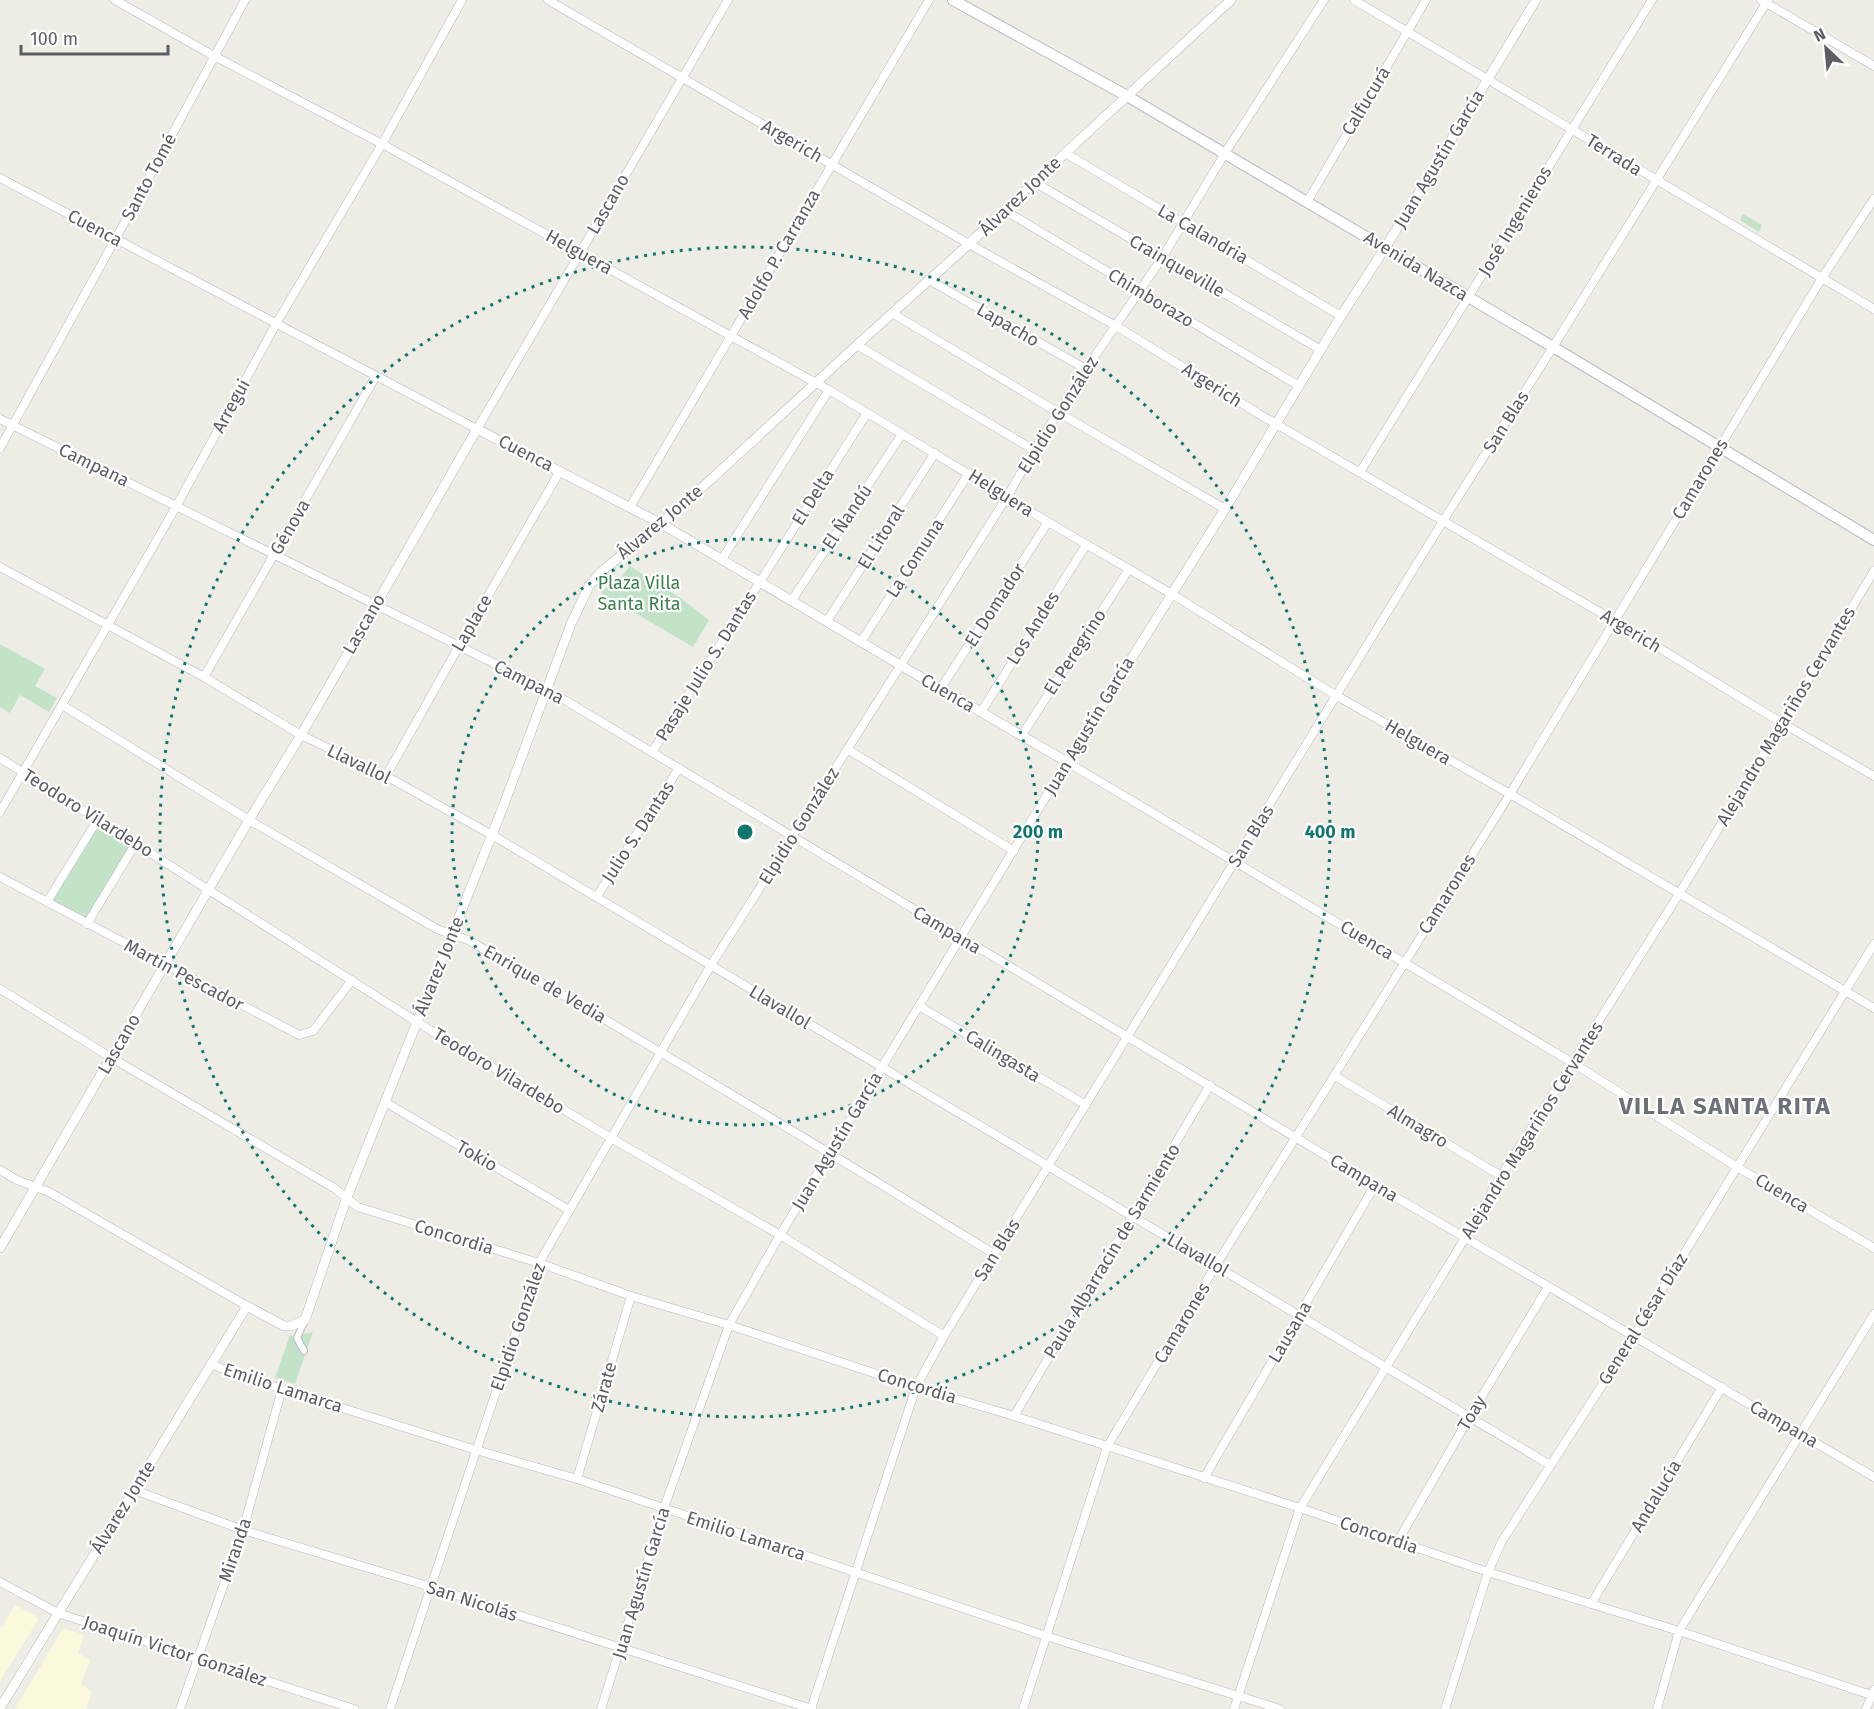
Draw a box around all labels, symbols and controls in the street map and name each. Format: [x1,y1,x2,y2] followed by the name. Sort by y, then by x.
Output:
[21,18,168,56] scale bar
[1796,18,1856,78] north arrow
[1811,24,1829,46] text: N
[30,28,78,50] text: 100 m
[1337,63,1395,139] street label: Calfucurá
[1389,86,1489,232] street label: Juan Agustín García
[757,115,827,167] street label: Argerich
[1582,129,1646,181] street label: Terrada
[117,130,181,224] street label: Santo Tomé
[974,151,1065,240] street label: Álvarez Jonte
[1474,162,1556,280] street label: José Ingenieros
[582,170,634,238] street label: Lascano
[733,185,825,323] street label: Adolfo P. Carranza
[1154,199,1252,269] street label: La Calandria
[64,204,126,252] street label: Cuenca
[542,225,616,279] street label: Helguera
[1360,226,1472,306] street label: Avenida Nazca
[1125,230,1229,302] street label: Crainqueville
[1104,264,1198,332] street label: Chimborazo
[973,298,1043,352] street label: Lapacho
[1013,352,1103,478] street label: Elpidio González
[1178,358,1246,412] street label: Argerich
[207,375,255,437] street label: Arregui
[1478,387,1534,457] street label: San Blas
[495,430,557,476] street label: Cuenca
[1667,435,1733,523] street label: Camarones
[55,439,133,491] street label: Campana
[964,464,1038,522] street label: Helguera
[787,465,839,529] street label: El Delta
[612,479,707,564] street label: Álvarez Jonte
[817,480,877,554] street label: El Ñandú
[265,495,315,559] street label: Génova
[853,501,909,573] street label: El Litoral
[881,514,949,602] street label: La Comuna
[960,559,1030,651] street label: El Domador
[597,572,681,615] park label: Plaza Villa Santa Rita
[651,587,761,745] street label: Pasaje Julio S. Dantas
[1002,587,1064,669] street label: Los Andes
[338,590,390,658] street label: Lascano
[447,591,497,655] street label: Laplace
[1712,602,1860,830] street label: Alejandro Magariños Cervantes
[1597,604,1665,658] street label: Argerich
[1039,605,1111,699] street label: El Peregrino
[1039,653,1139,799] street label: Juan Agustín García
[490,655,568,709] street label: Campana
[917,669,979,717] street label: Cuenca
[1381,714,1455,770] street label: Helguera
[324,739,394,789] street label: Llavallol
[754,763,844,889] street label: Elpidio González
[19,764,157,862] street label: Teodoro Vilardebo
[597,777,679,887] street label: Julio S. Dantas
[1223,801,1279,871] street label: San Blas
[1013,821,1063,843] text: 200 m
[1305,821,1355,843] text: 400 m
[735,822,755,842] centre of rings
[1414,850,1480,938] street label: Camarones
[909,901,985,959] street label: Campana
[408,913,469,1019] street label: Álvarez Jonte
[1336,915,1398,965] street label: Cuenca
[120,934,248,1016] street label: Martín Pescador
[480,940,610,1028] street label: Enrique de Vedia
[745,980,815,1034] street label: Llavallol
[93,1010,145,1078] street label: Lascano
[1456,1017,1608,1243] street label: Alejandro Magariños Cervantes
[429,1023,569,1119] street label: Teodoro Vilardebo
[961,1025,1045,1087] street label: Calingasta
[787,1068,887,1214] street label: Juan Agustín García
[1618,1092,1831,1120] district label: VILLA SANTA RITA
[1384,1099,1452,1153] street label: Almagro
[453,1136,501,1176] street label: Tokio
[1039,1140,1185,1362] street label: Paula Albarracín de Sarmiento
[1326,1149,1402,1207] street label: Campana
[1751,1168,1813,1218] street label: Cuenca
[412,1215,496,1259] street label: Concordia
[969,1215,1025,1285] street label: San Blas
[1163,1229,1233,1281] street label: Llavallol
[1594,1249,1692,1389] street label: General César Díaz
[486,1260,550,1394] street label: Elpidio González
[1149,1279,1215,1367] street label: Camarones
[1264,1297,1316,1367] street label: Lausana
[221,1358,345,1418] street label: Emilio Lamarca
[586,1359,622,1415] street label: Zárate
[875,1364,959,1408] street label: Concordia
[1453,1391,1491,1435] street label: Toay
[1746,1396,1822,1452] street label: Campana
[85,1456,160,1557] street label: Álvarez Jonte
[1626,1456,1686,1536] street label: Andalucía
[607,1505,675,1661] street label: Juan Agustín García
[684,1506,808,1566] street label: Emilio Lamarca
[1337,1511,1421,1559] street label: Concordia
[214,1515,256,1585] street label: Miranda
[424,1576,520,1626] street label: San Nicolás
[80,1611,270,1691] street label: Joaquín Victor González

